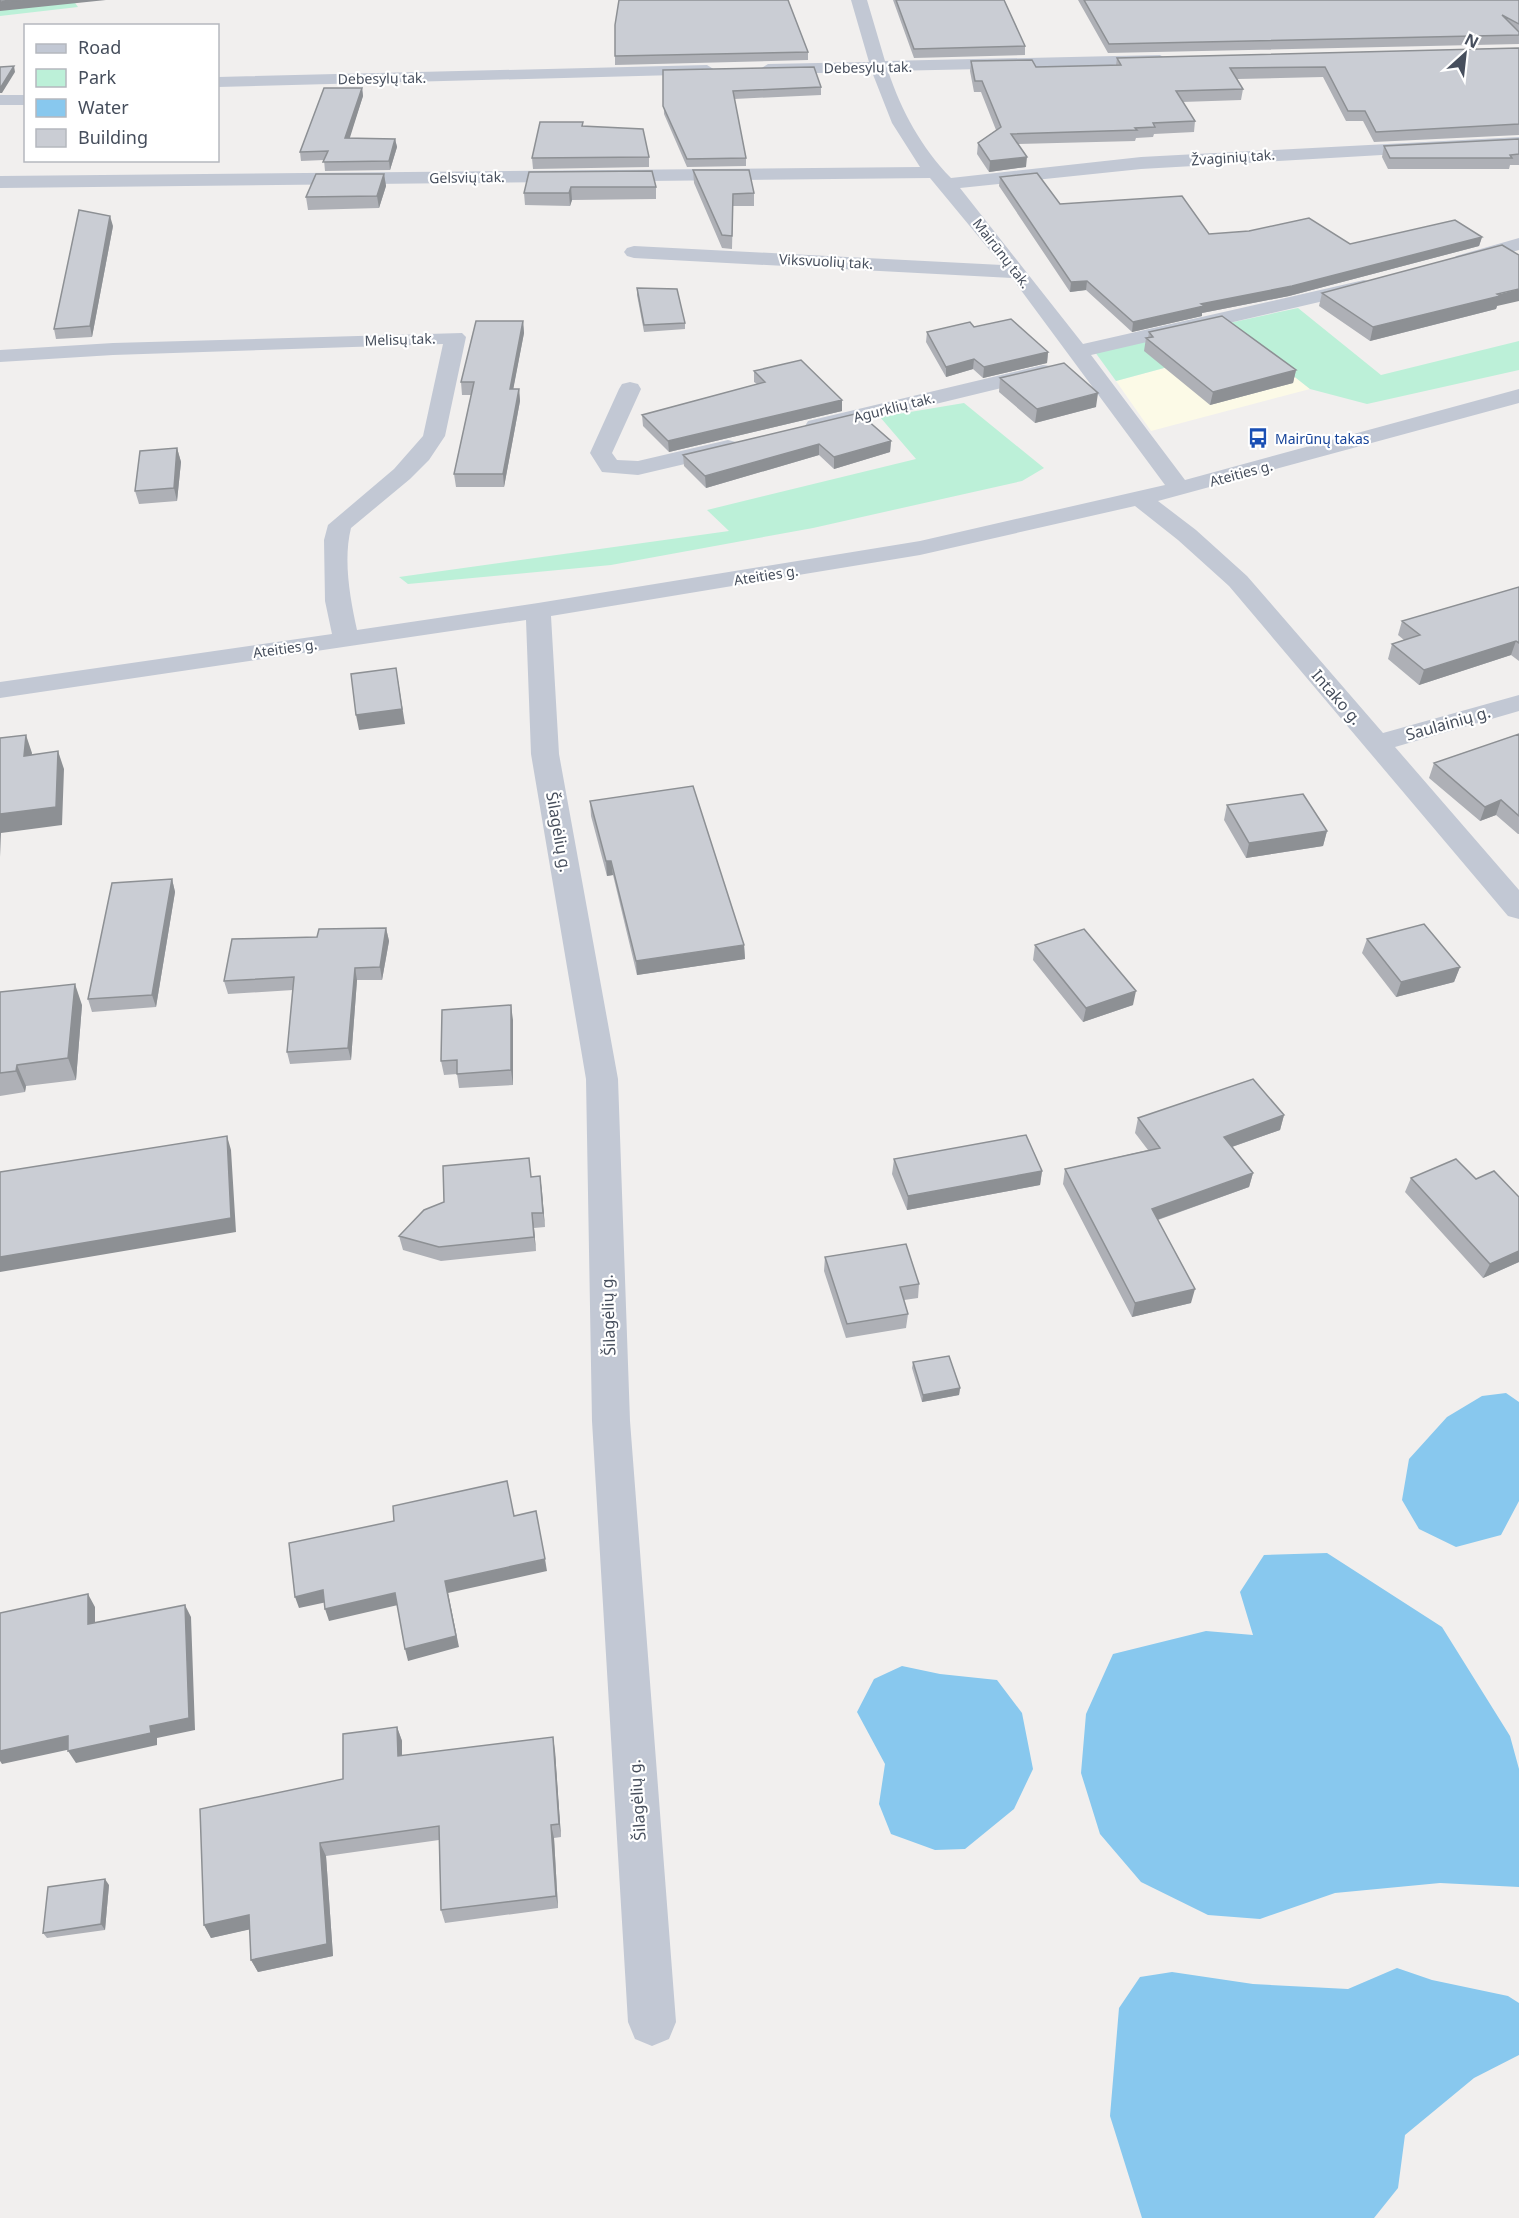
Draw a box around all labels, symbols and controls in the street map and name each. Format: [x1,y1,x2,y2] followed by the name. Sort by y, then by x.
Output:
[24,24,219,162] legend
[1435,24,1495,84] north arrow
[1461,28,1483,53] text: N
[78,35,121,59] text: Road
[824,57,912,77] street label: Debesylų tak.
[78,65,116,89] text: Park
[338,68,426,88] street label: Debesylų tak.
[78,95,129,119] text: Water
[78,125,148,149] text: Building
[1190,145,1276,169] street label: Žvaginių tak.
[429,167,505,187] street label: Gelsvių tak.
[969,214,1035,292] street label: Mairūnų tak.
[779,249,873,273] street label: Viksvuolių tak.
[364,328,436,350] street label: Melisų tak.
[851,388,937,426] street label: Agurklių tak.
[1246,426,1270,450] bus stop icon: Mairūnų takas
[1275,429,1370,448] place label: Mairūnų takas
[1207,455,1275,491] street label: Ateities g.
[733,561,799,589] street label: Ateities g.
[252,634,318,662] street label: Ateities g.
[1307,665,1367,729] street label: Intako g.
[1403,700,1493,746] street label: Saulainių g.
[541,790,577,874] street label: Šilagėlių g.
[596,1274,620,1356] street label: Šilagėlių g.
[623,1759,651,1841] street label: Šilagėlių g.

